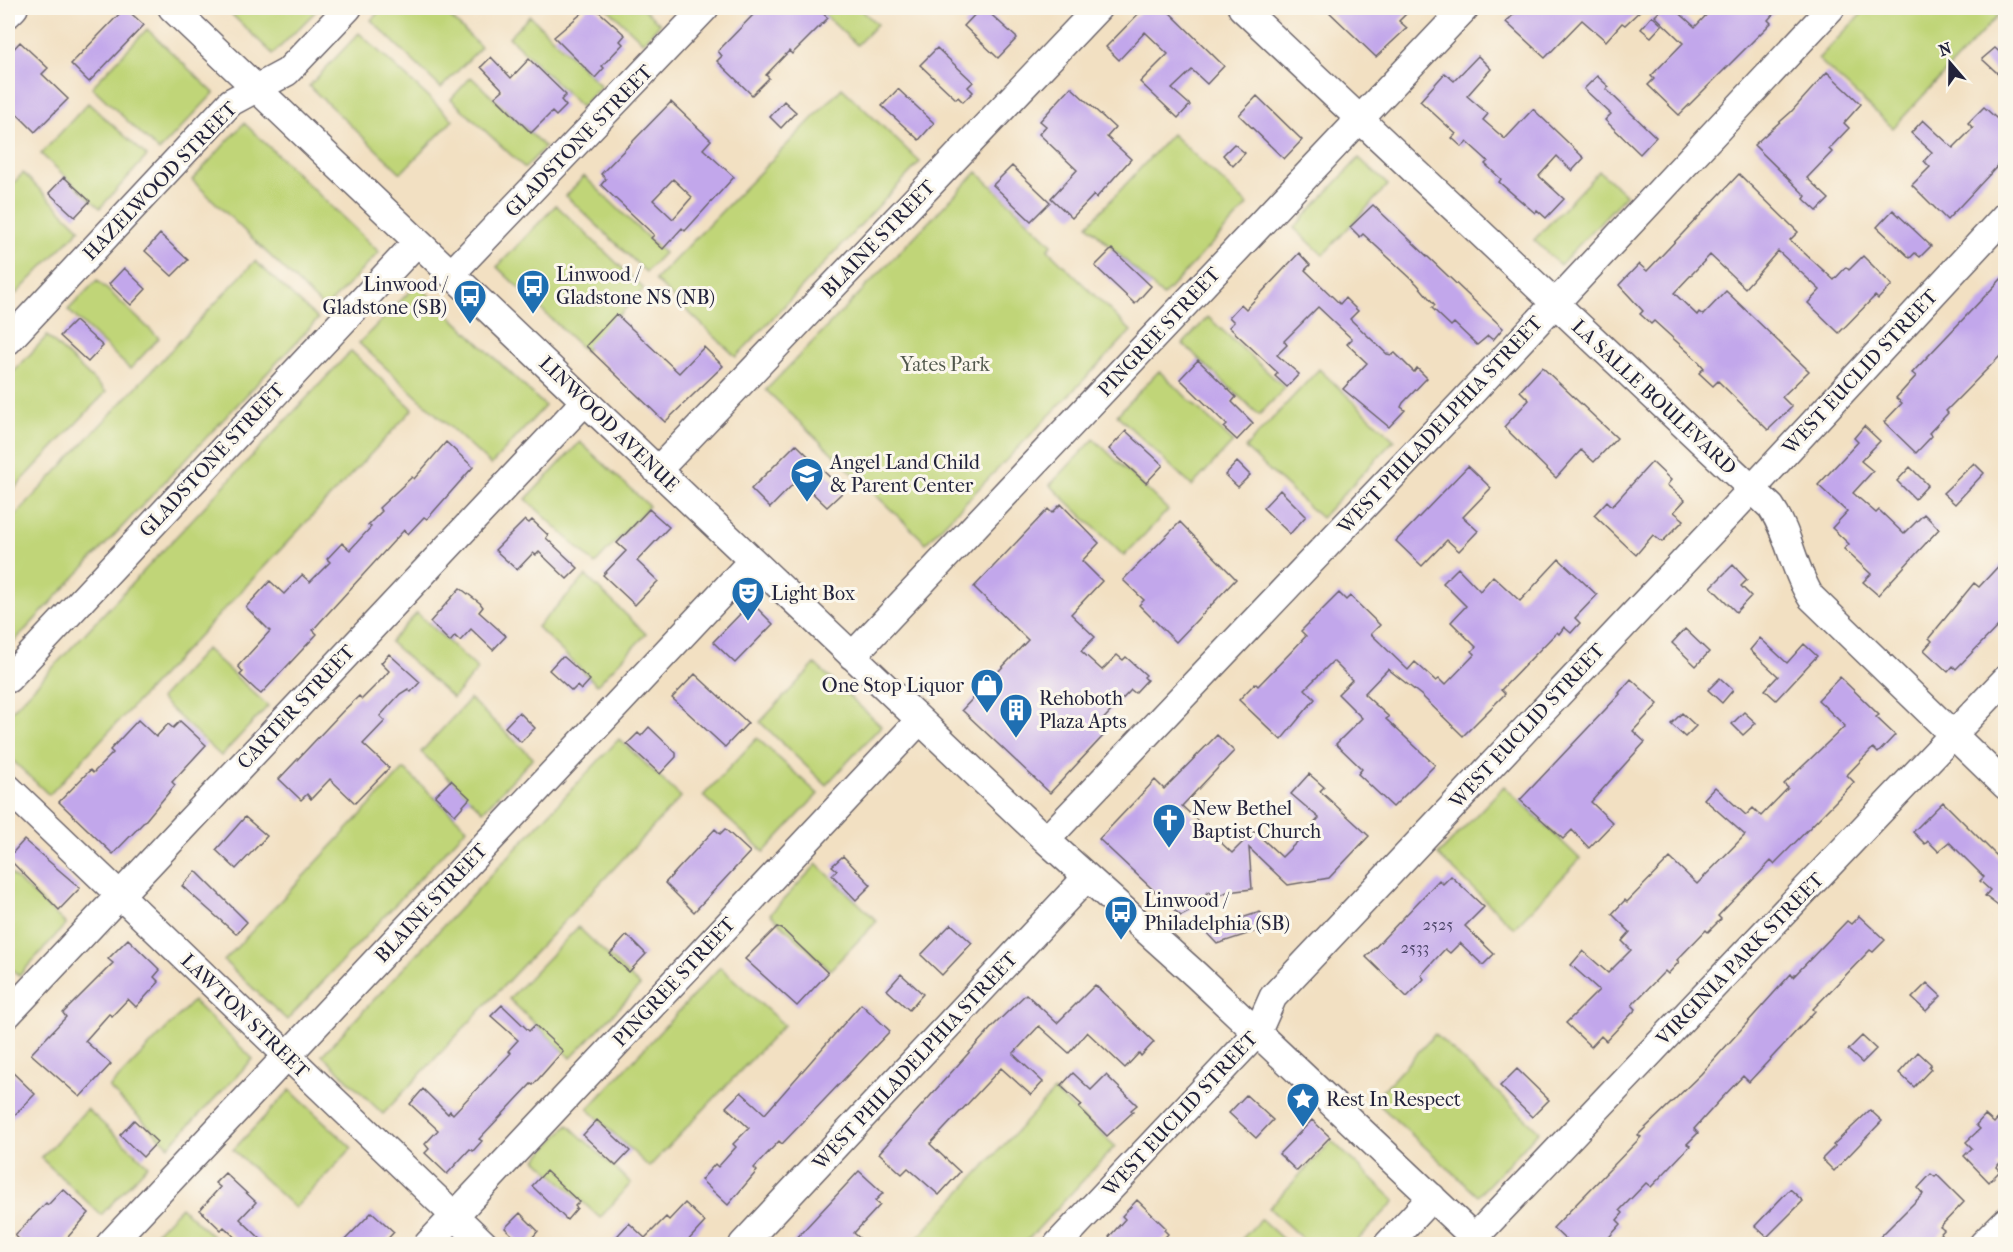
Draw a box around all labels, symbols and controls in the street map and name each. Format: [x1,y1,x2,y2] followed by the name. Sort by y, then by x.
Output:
[1920,33,1980,93] north arrow
[1936,38,1955,60] text: N
[501,60,658,222] street label: GLADSTONE STREET
[78,97,242,265] street label: HAZELWOOD STREET
[816,175,940,302] street label: BLAINE STREET
[1093,262,1225,401] street label: PINGREE STREET
[556,263,715,309] place label: Linwood / Gladstone NS (NB)
[515,268,551,315] bus stop icon: Linwood / Gladstone NS (NB)
[322,273,449,319] place label: Linwood / Gladstone (SB)
[452,278,488,325] bus stop icon: Linwood / Gladstone (SB)
[1777,285,1943,460] street label: WEST EUCLID STREET
[1332,311,1547,539] street label: WEST PHILADELPHIA STREET
[1567,315,1741,479] street label: LA SALLE BOULEVARD
[534,351,684,497] street label: LINWOOD AVENUE
[899,353,991,376] park label: Yates Park
[135,378,290,542] street label: GLADSTONE STREET
[829,451,981,497] place label: Angel Land Child & Parent Center
[789,456,825,503] school or university icon: Angel Land Child & Parent Center
[730,575,766,622] theatre icon: Light Box
[771,582,856,605] place label: Light Box
[1444,639,1610,814] street label: WEST EUCLID STREET
[233,640,360,774] street label: CARTER STREET
[969,667,1005,714] shop icon: One Stop Liquor
[822,674,964,697] place label: One Stop Liquor
[1039,687,1127,733] place label: Rehoboth Plaza Apts
[998,692,1034,739] building icon: Rehoboth Plaza Apts
[1192,797,1322,843] place label: New Bethel Baptist Church
[1151,802,1187,849] church icon: New Bethel Baptist Church
[370,838,492,967] street label: BLAINE STREET
[1651,868,1829,1051] street label: VIRGINIA PARK STREET
[1144,889,1290,935] place label: Linwood / Philadelphia (SB)
[1103,894,1139,941] bus stop icon: Linwood / Philadelphia (SB)
[608,912,740,1051] street label: PINGREE STREET
[1423,915,1453,934] house number: 2525
[1401,938,1429,957] house number: 2533
[807,947,1022,1175] street label: WEST PHILADELPHIA STREET
[176,949,314,1083] street label: LAWTON STREET
[1097,1027,1263,1202] street label: WEST EUCLID STREET
[1285,1081,1321,1128] place icon: Rest In Respect
[1326,1088,1461,1111] place label: Rest In Respect

